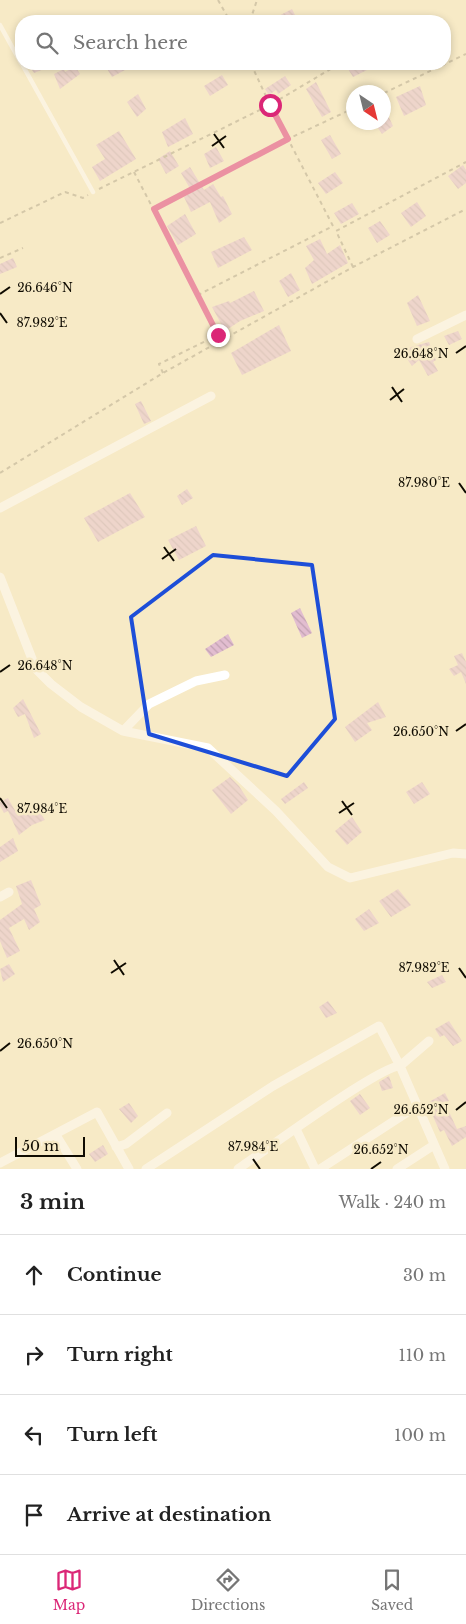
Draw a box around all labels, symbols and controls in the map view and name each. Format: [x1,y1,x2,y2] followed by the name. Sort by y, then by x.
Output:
[15,15,451,70] search box
[33,29,61,57] icon: search
[73,31,188,54] text: Search here
[346,85,391,130] north arrow
[259,94,282,117] route start
[17,280,73,295] text: 26.646°N
[16,315,68,330] text: 87.982°E
[207,324,230,347] route end
[393,346,449,361] text: 26.648°N
[398,475,450,490] text: 87.980°E
[17,658,73,673] text: 26.648°N
[393,724,449,739] text: 26.650°N
[17,801,68,816] text: 87.984°E
[398,960,450,975] text: 87.982°E
[17,1036,73,1051] text: 26.650°N
[393,1102,449,1117] text: 26.652°N
[15,1134,85,1157] scale bar
[22,1137,59,1155] text: 50 m
[228,1139,279,1154] text: 87.984°E
[353,1142,409,1157] text: 26.652°N
[20,1189,85,1215] text: 3 min
[339,1192,446,1212] text: Walk · 240 m
[20,1261,48,1289] icon: ahead
[67,1263,162,1286] text: Continue
[403,1265,446,1285] text: 30 m
[20,1341,48,1369] icon: right
[67,1343,173,1366] text: Turn right
[399,1345,446,1365] text: 110 m
[20,1421,48,1449] icon: left
[67,1423,158,1446] text: Turn left
[394,1425,446,1445] text: 100 m
[20,1501,48,1529] icon: arrive
[67,1503,271,1526] text: Arrive at destination
[53,1566,85,1614] tab: Map
[191,1566,265,1614] tab: Directions
[371,1566,413,1614] tab: Saved

